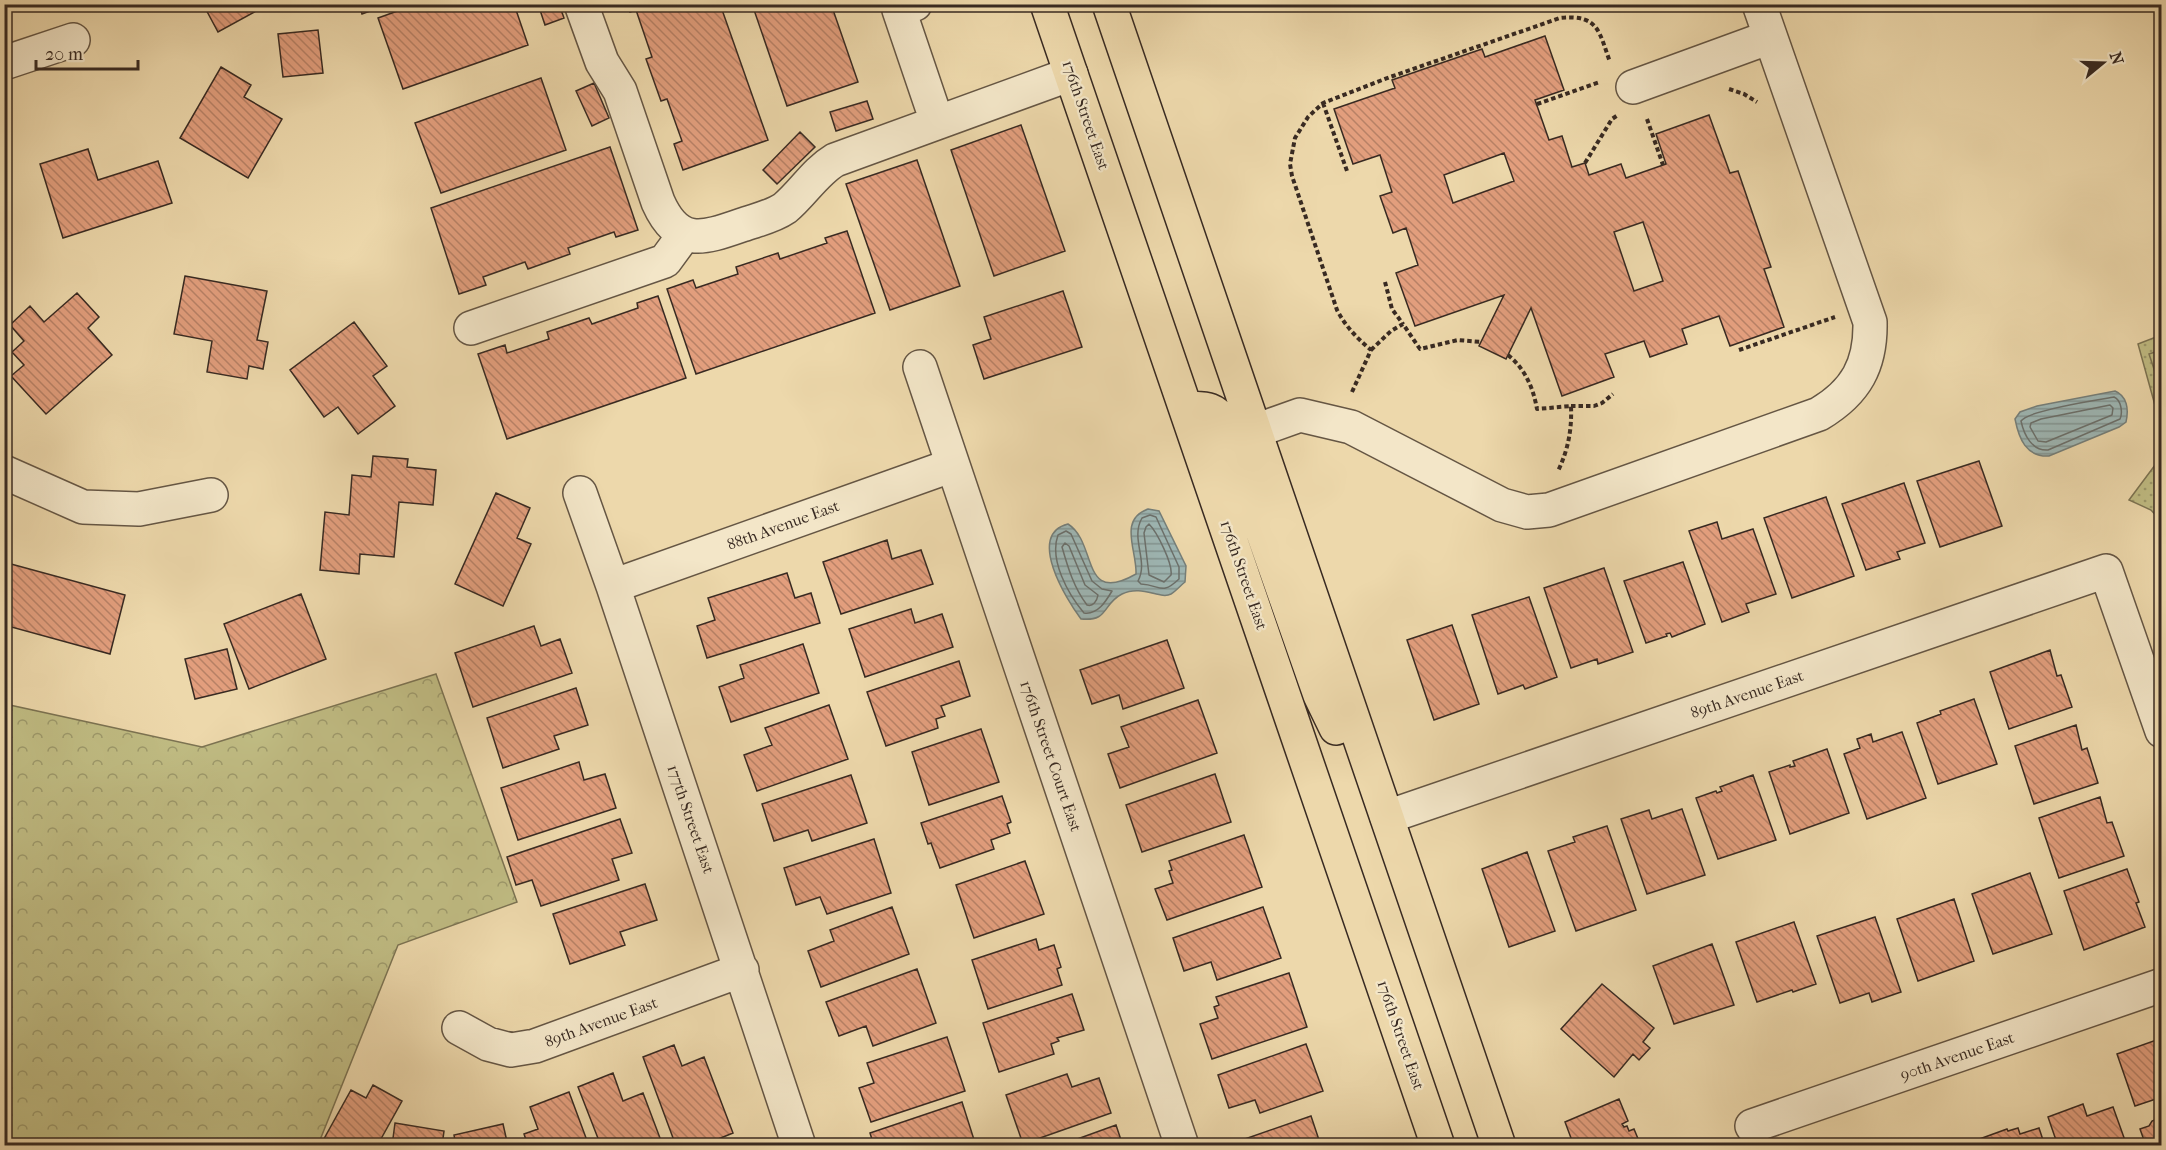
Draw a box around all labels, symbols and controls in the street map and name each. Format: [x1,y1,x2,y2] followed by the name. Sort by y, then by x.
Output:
[36,33,138,71] scale bar
[2073,33,2133,93] north arrow
[45,44,83,65] text: 20 m
[2106,49,2128,68] text: N
[1058,58,1114,173] street label: 176th Street East
[724,496,842,554] street label: 88th Avenue East
[1216,518,1272,633] street label: 176th Street East
[1688,666,1806,722] street label: 89th Avenue East
[1016,678,1086,834] street label: 176th Street Court East
[664,762,719,876] street label: 177th Street East
[1373,978,1429,1093] street label: 176th Street East
[542,993,660,1051] street label: 89th Avenue East
[1898,1028,2017,1084] street label: 90th Avenue East

